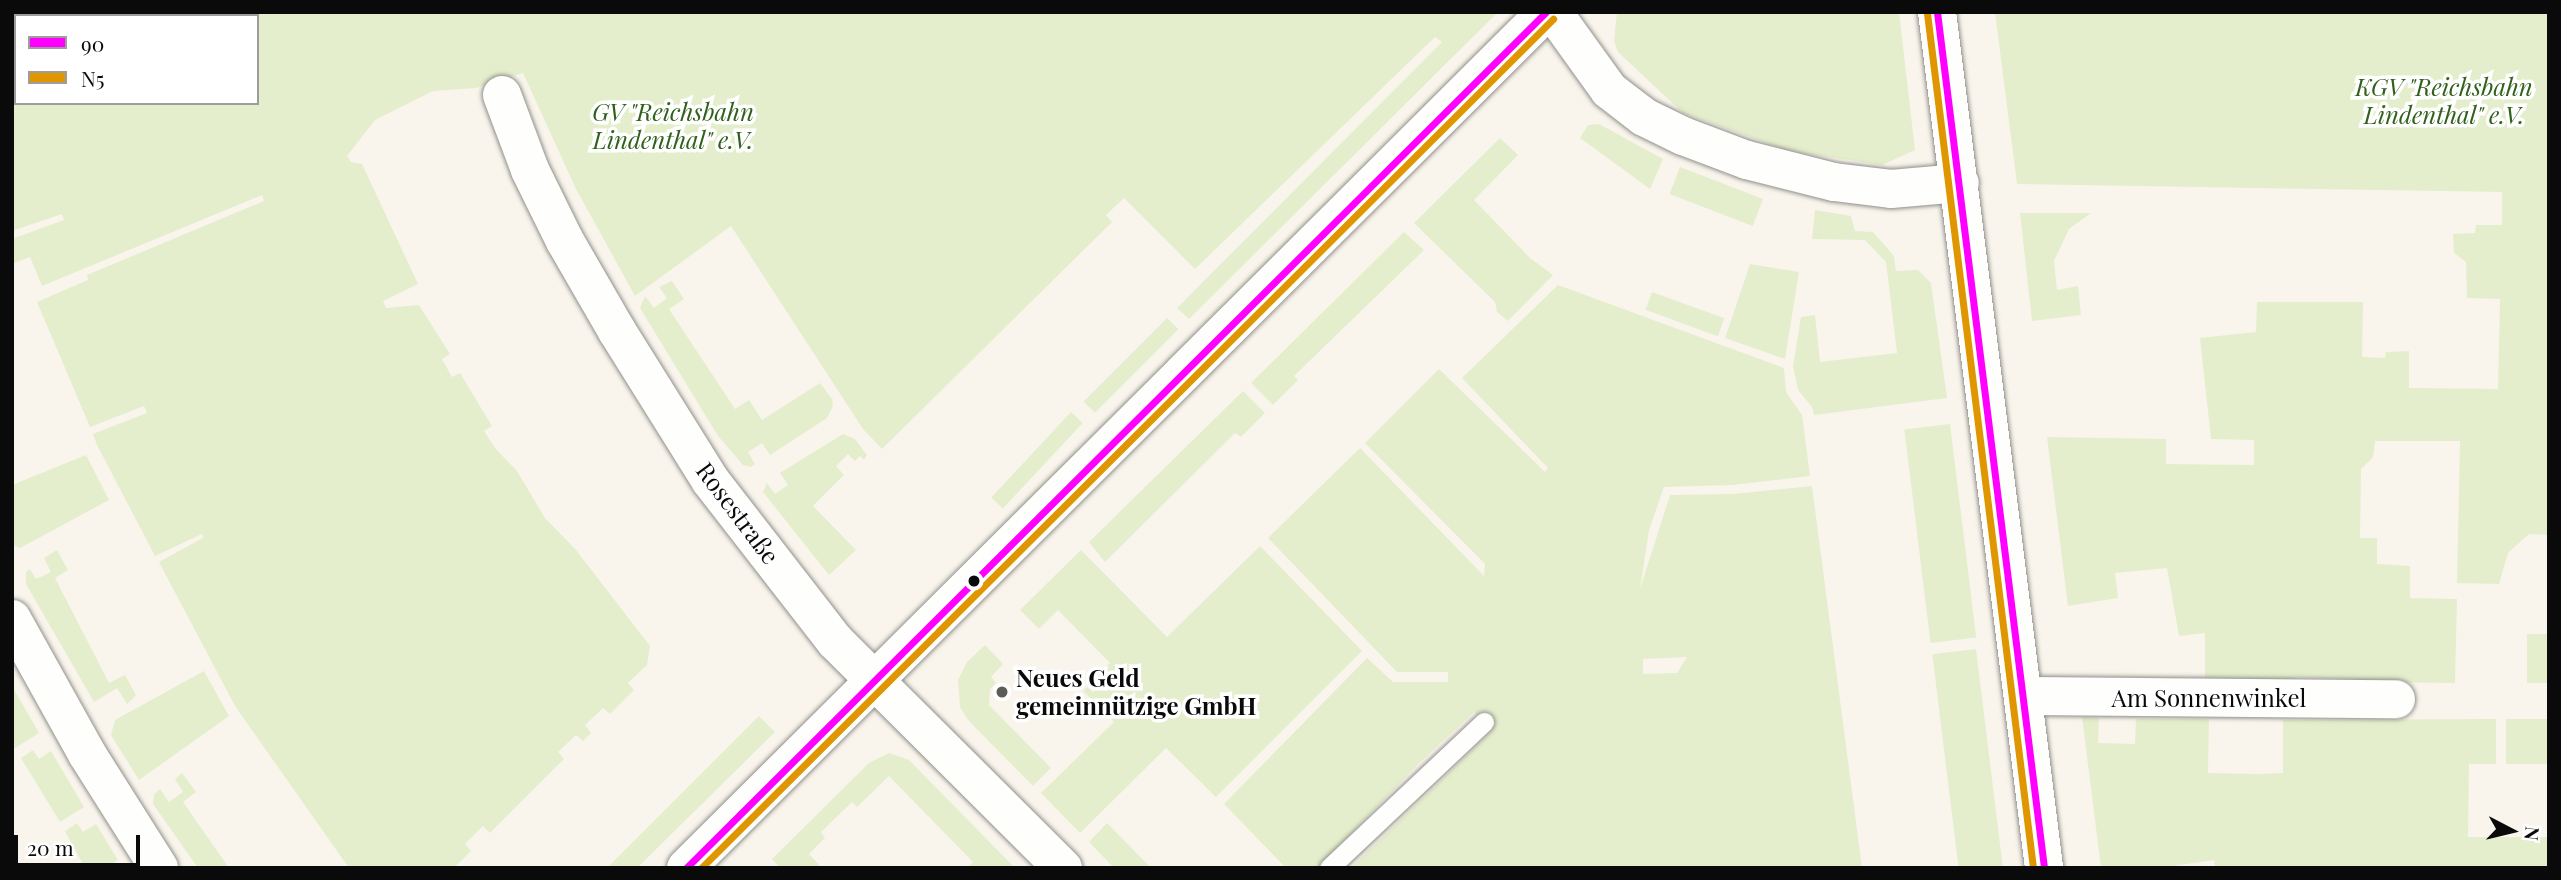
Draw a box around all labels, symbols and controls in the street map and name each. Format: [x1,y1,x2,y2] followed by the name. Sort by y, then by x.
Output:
[14,14,259,105] legend
[81,29,104,57] text: 90
[81,64,105,92] text: N5
[2355,73,2533,129] park label: KGV "Reichsbahn Lindenthal" e.V.
[592,98,754,154] park label: GV "Reichsbahn Lindenthal" e.V.
[691,457,785,569] street label: Rosestraße
[967,574,981,588] unlabelled marker
[1016,664,1256,720] place label: Neues Geld gemeinnützige GmbH
[994,684,1010,700] marker: Neues Geld gemeinnützige GmbH
[2112,684,2306,712] street label: Am Sonnenwinkel
[2477,796,2547,866] north arrow
[18,820,144,864] scale bar
[2519,825,2547,842] text: N
[27,833,74,861] text: 20 m

